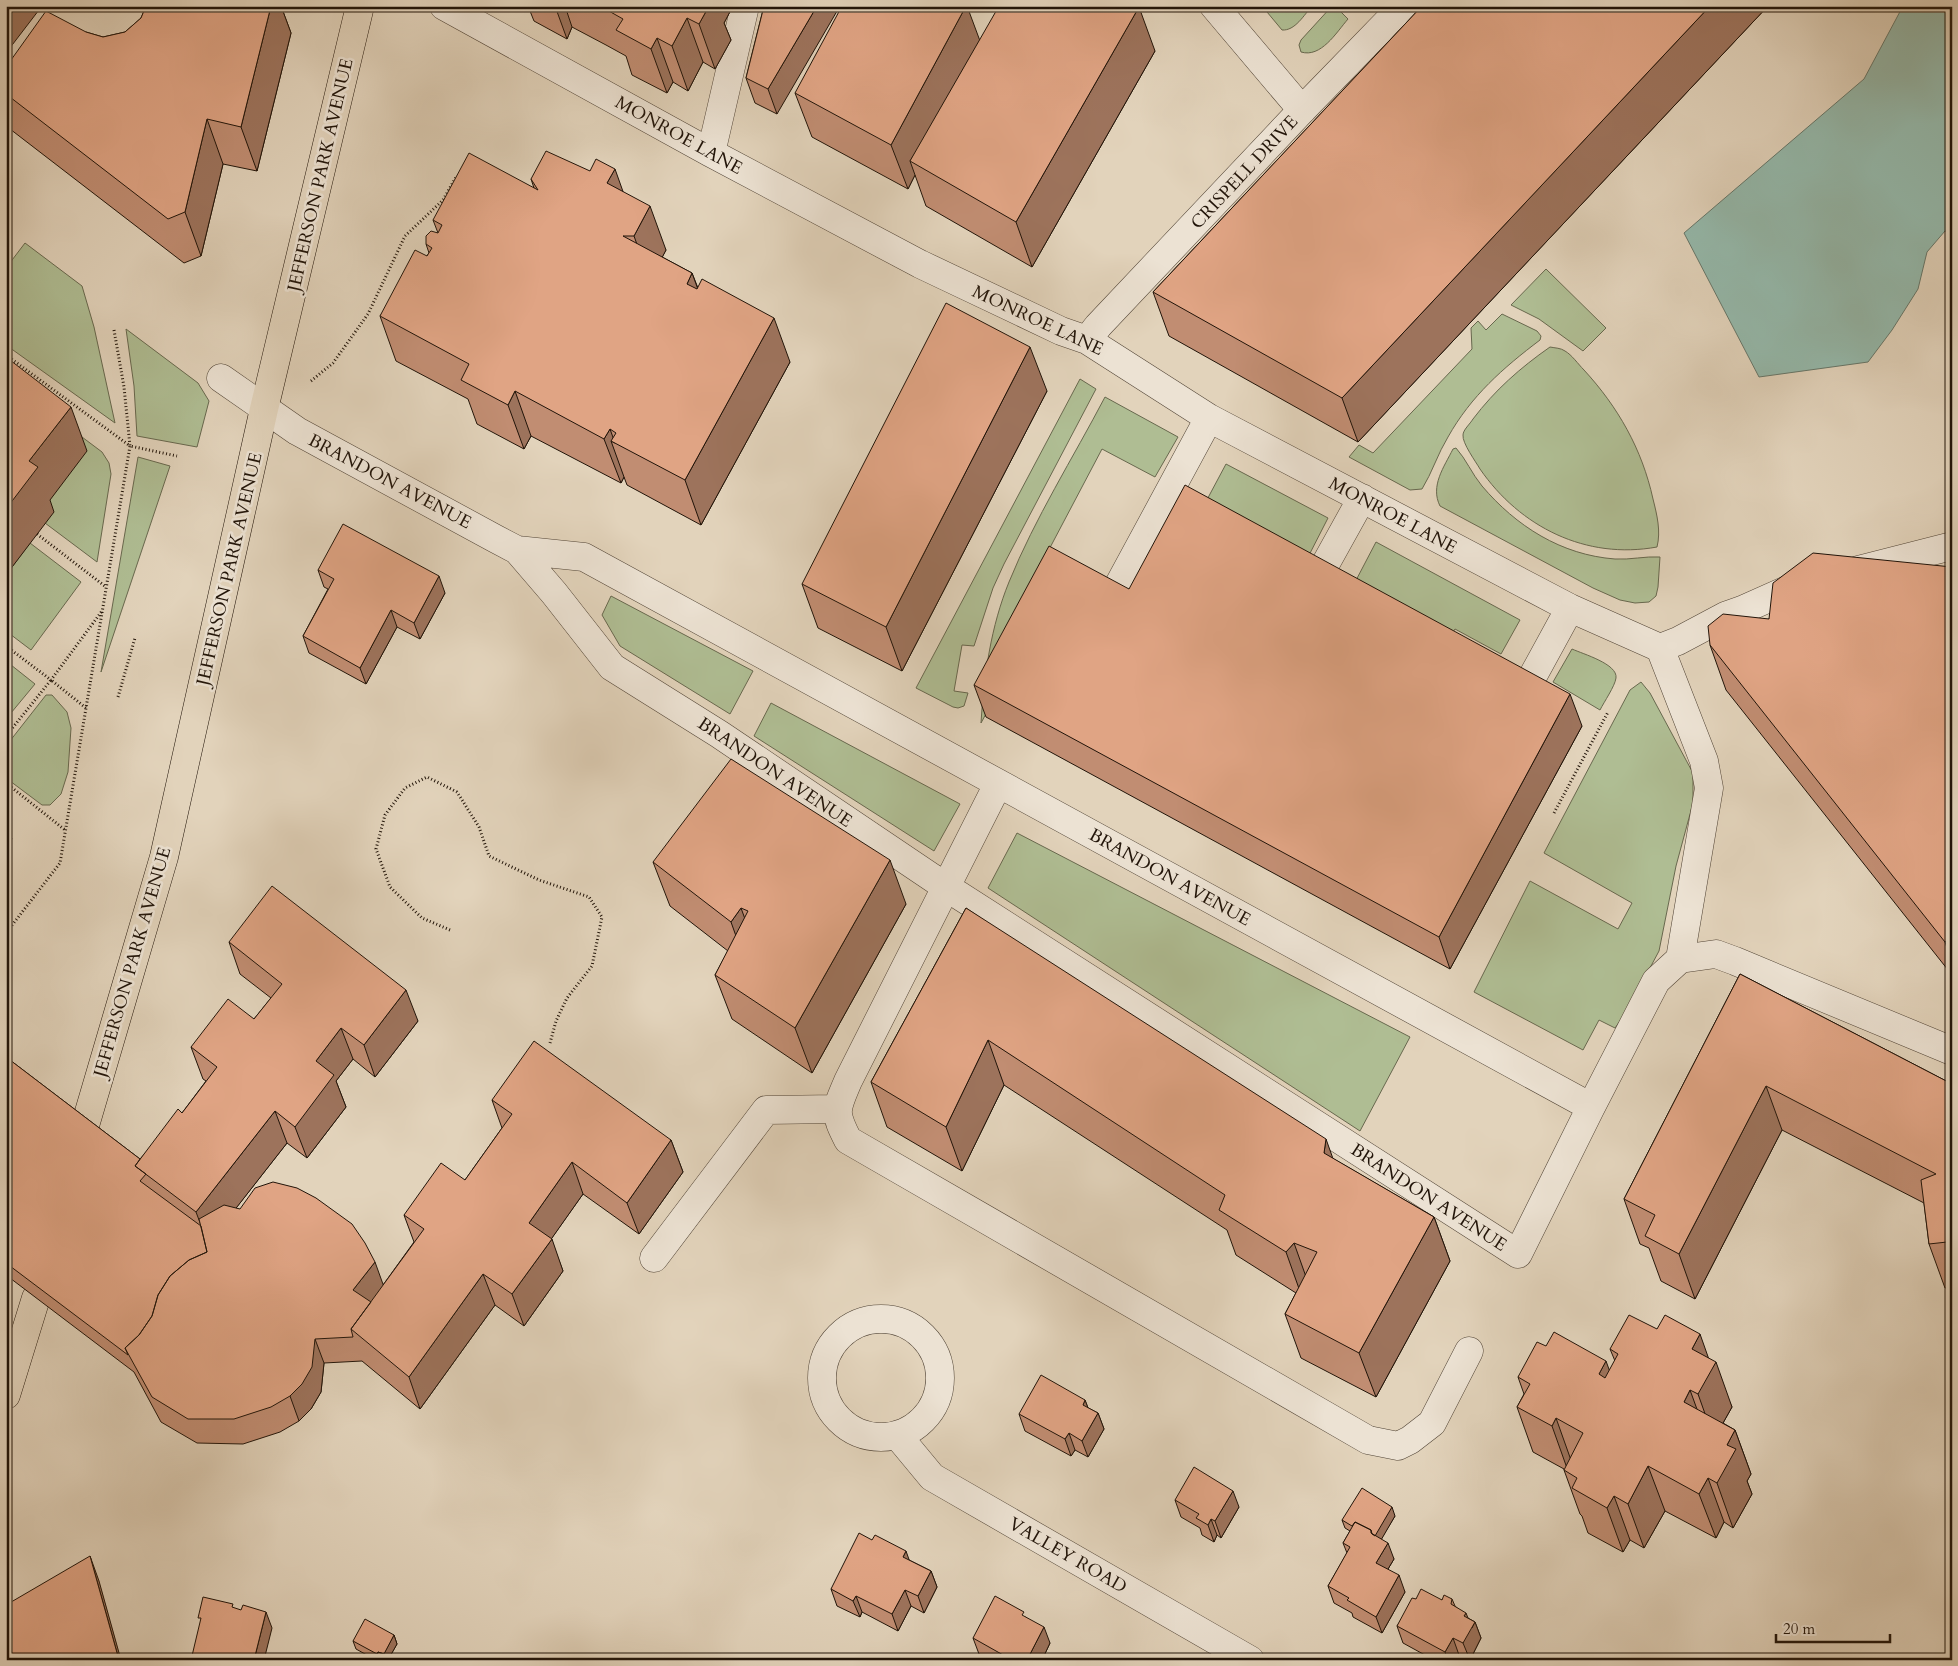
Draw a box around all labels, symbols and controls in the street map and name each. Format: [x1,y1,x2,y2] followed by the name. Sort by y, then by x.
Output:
[281,56,359,297] street label: JEFFERSON PARK AVENUE
[611,90,747,181] street label: MONROE LANE
[1185,110,1304,235] street label: CRISPELL DRIVE
[968,279,1107,362] street label: MONROE LANE
[304,428,476,535] street label: BRANDON AVENUE
[190,450,268,691] street label: JEFFERSON PARK AVENUE
[1324,471,1461,560] street label: MONROE LANE
[692,711,857,834] street label: BRANDON AVENUE
[1084,822,1255,932] street label: BRANDON AVENUE
[87,844,177,1083] street label: JEFFERSON PARK AVENUE
[1346,1137,1512,1257] street label: BRANDON AVENUE
[1004,1511,1131,1599] street label: VALLEY ROAD
[1776,1611,1889,1643] scale bar
[1783,1619,1815,1639] text: 20 m

